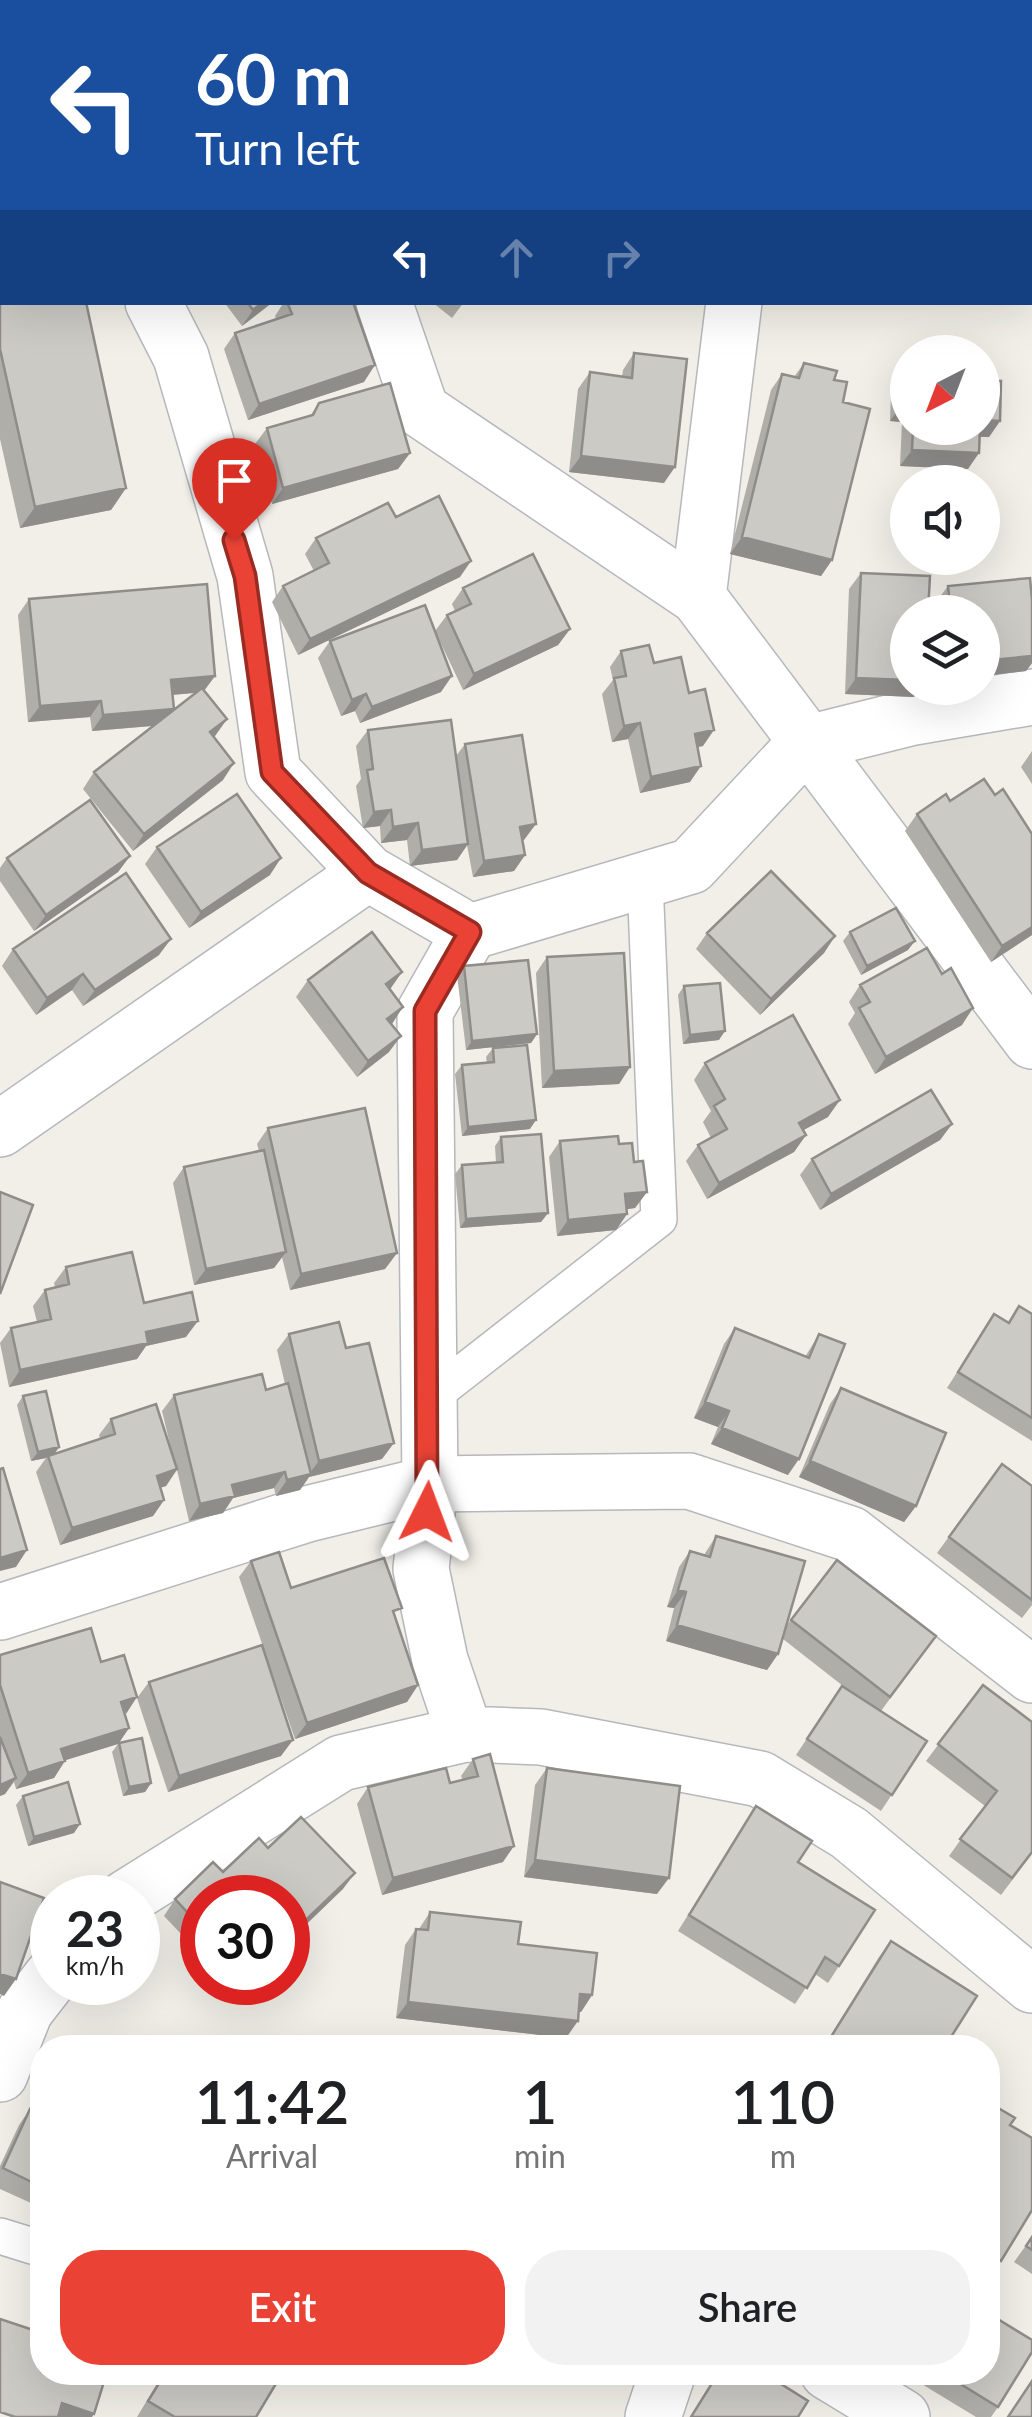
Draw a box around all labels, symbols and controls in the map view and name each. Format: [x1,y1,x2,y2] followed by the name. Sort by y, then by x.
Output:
[195,36,352,120] text: 60 m
[30,40,160,170] icon: left
[195,121,360,175] text: Turn left
[384,230,439,285] icon: left
[489,230,544,285] icon: ahead
[594,230,649,285] icon: right
[890,335,1000,445] north arrow
[890,335,1000,705] map controls
[192,438,277,541] pin
[207,453,262,508] icon: arrive
[890,465,1000,575] button: sound
[890,595,1000,705] button: layers
[375,1460,479,1564] position arrow
[180,1875,310,2005] speed limit sign: 30
[66,1898,124,1958] text: 23
[66,1950,124,1980] text: km/h
[195,2065,349,2137] text: 11:42
[523,2065,557,2137] text: 1
[731,2065,835,2137] text: 110
[226,2136,318,2175] text: Arrival
[514,2136,566,2175] text: min
[770,2136,796,2175] text: m
[60,2250,505,2365] button: Exit
[525,2250,970,2365] button: Share

